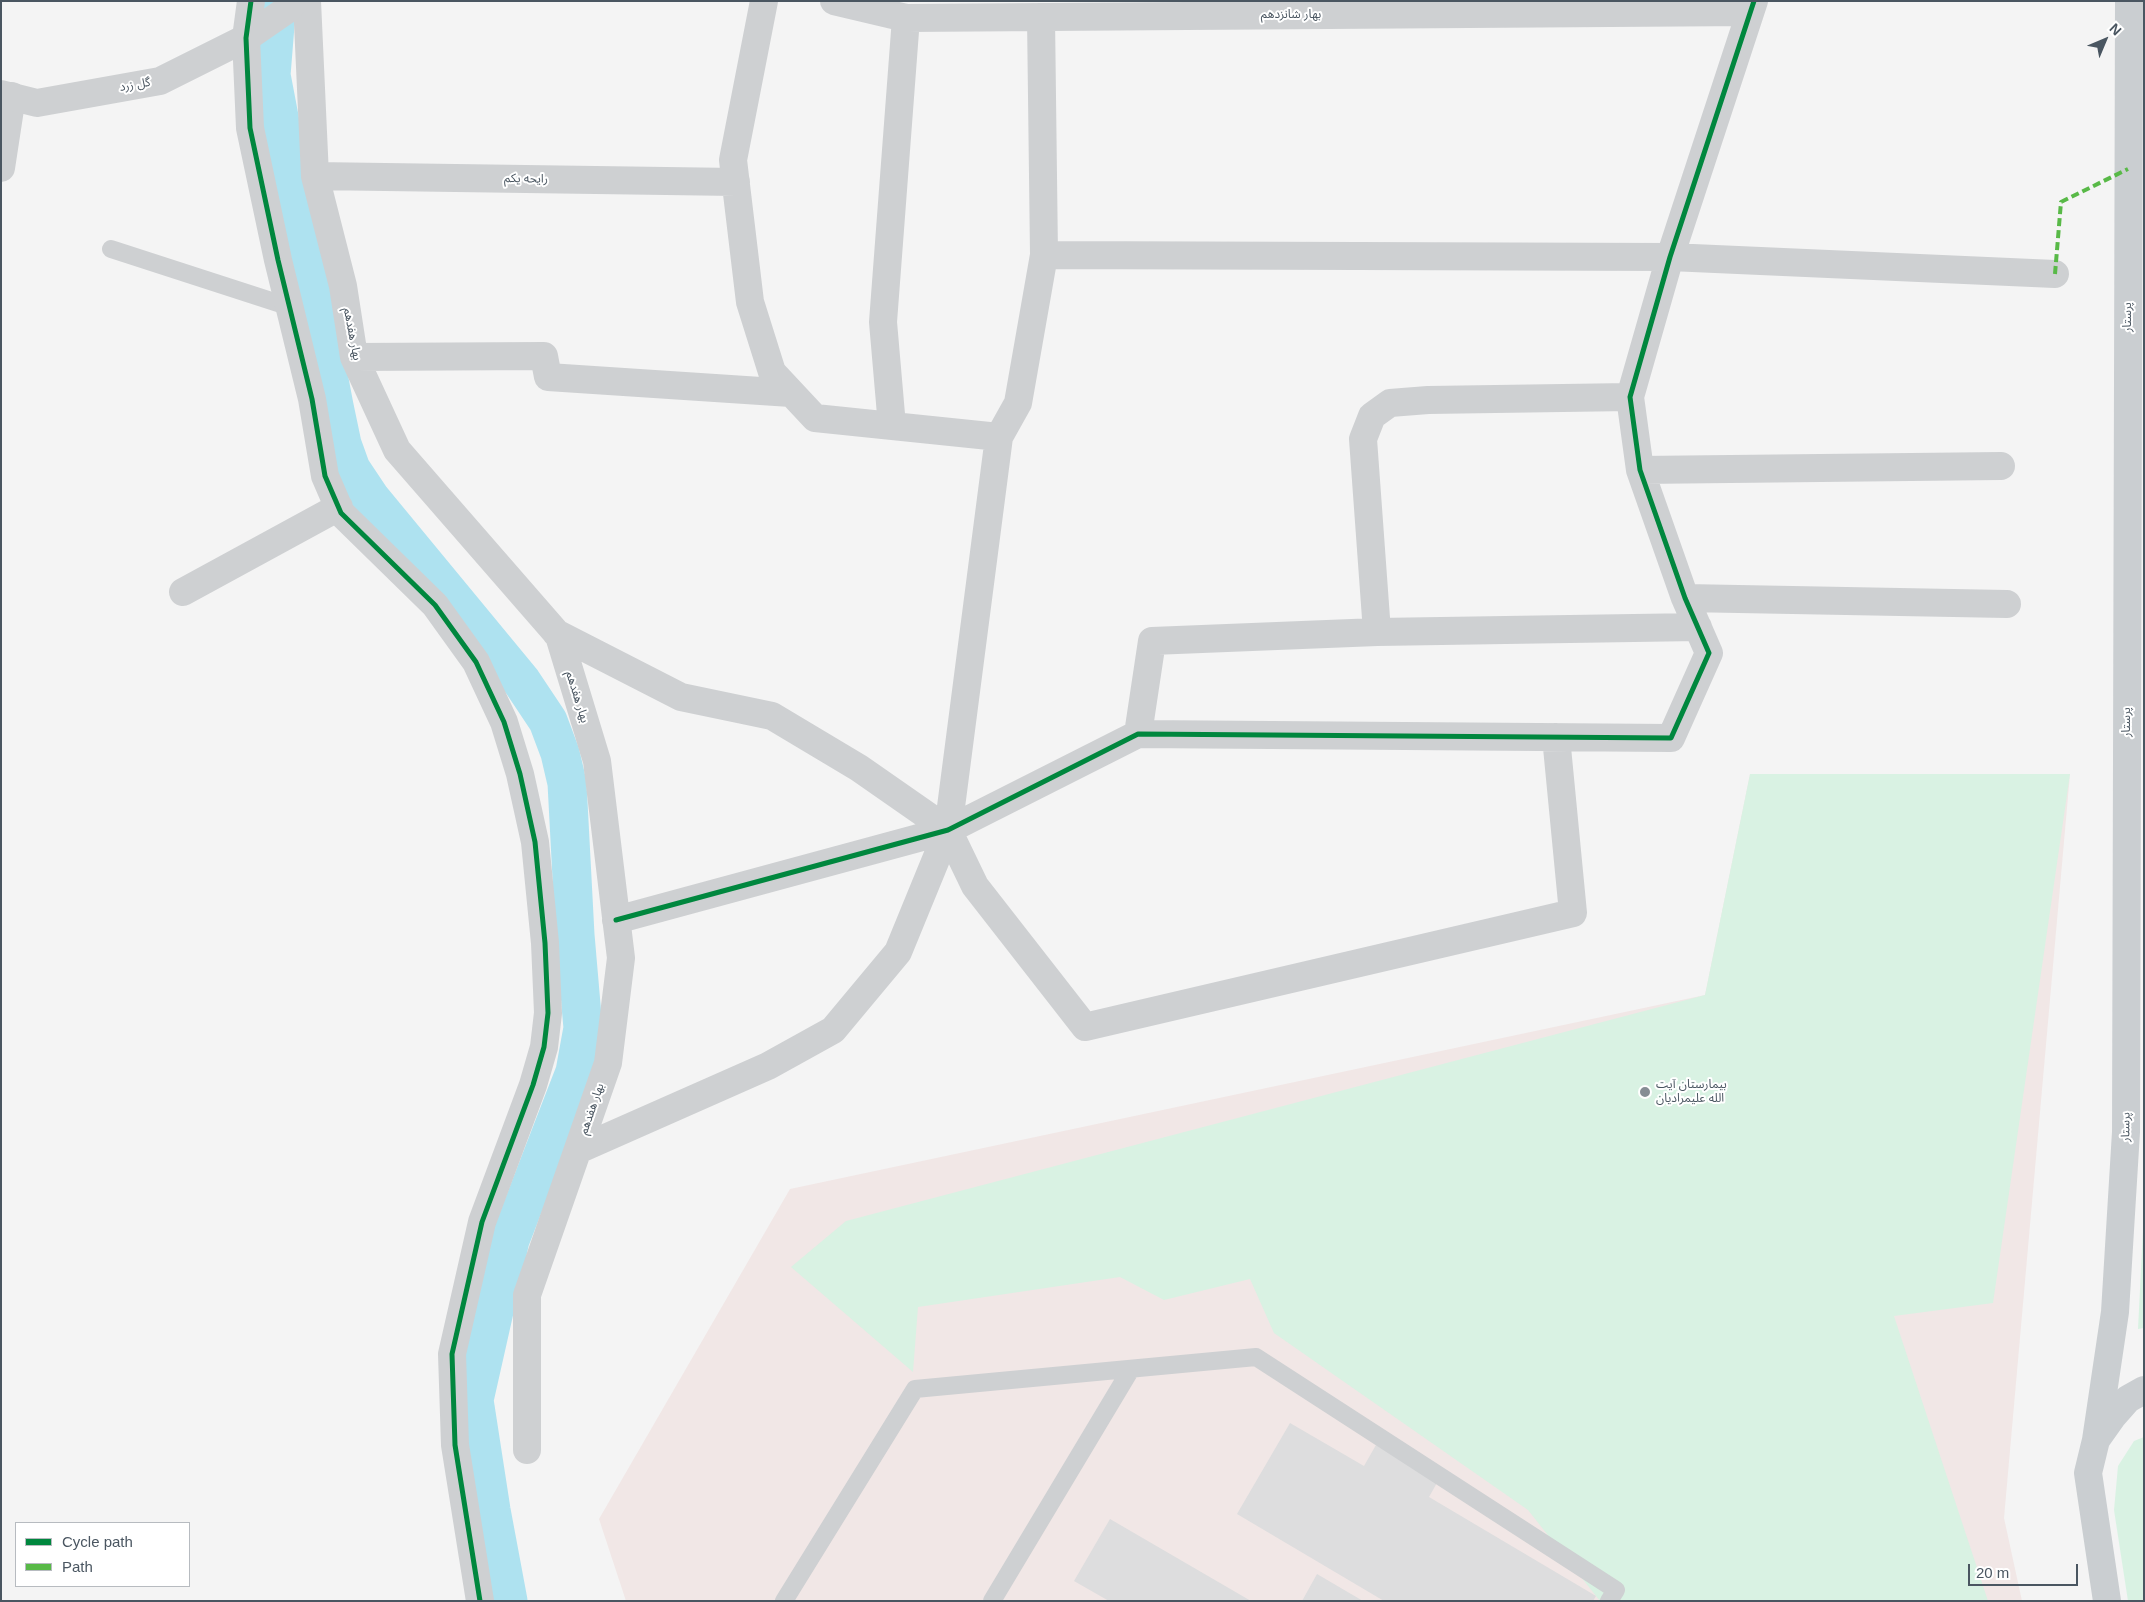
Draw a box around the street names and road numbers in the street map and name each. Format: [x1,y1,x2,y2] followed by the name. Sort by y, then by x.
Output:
[1261,8,1321,22] street label: بهار شانزدهم
[118,75,152,95] street label: گل زرد
[504,171,548,187] street label: رایحه یکم
[2121,302,2135,332] street label: پرستار
[340,306,364,362] street label: بهار هفدهم
[562,669,592,725] street label: بهار هفدهم
[2120,707,2134,737] street label: پرستار
[577,1081,607,1137] street label: بهار هفدهم
[2119,1112,2133,1142] street label: پرستار

